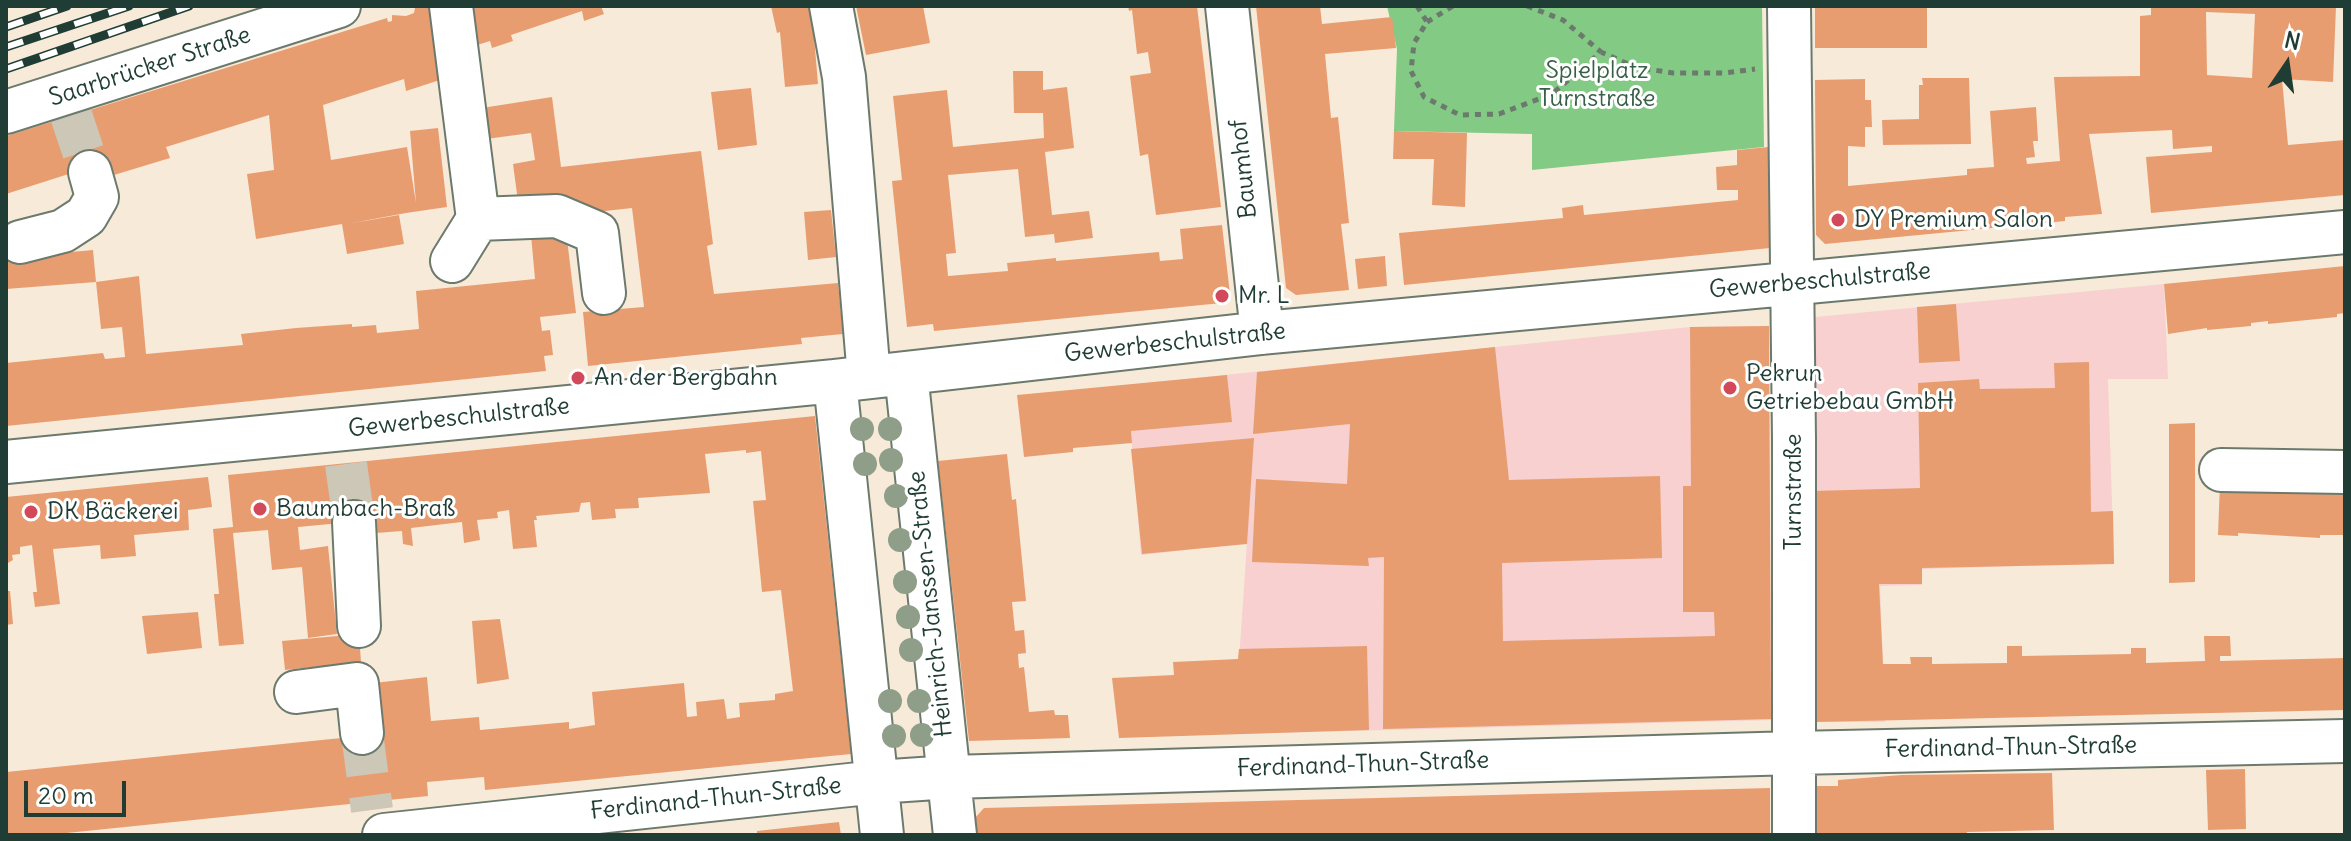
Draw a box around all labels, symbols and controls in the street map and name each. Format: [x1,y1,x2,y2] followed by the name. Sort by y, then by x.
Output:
[46,21,254,113] street label: Saarbrücker Straße
[2247,24,2327,104] north arrow
[2282,25,2303,56] text: N
[1539,57,1655,113] park label: Spielplatz Turnstraße
[1224,118,1264,220] street label: Baumhof
[1854,206,2053,234] place label: DY Premium Salon
[1829,211,1847,229] marker: DY Premium Salon
[1708,257,1932,305] street label: Gewerbeschulstraße
[1238,282,1290,310] place label: Mr. L
[1213,287,1231,305] marker: Mr. L
[1063,317,1287,369] street label: Gewerbeschulstraße
[1746,360,1954,416] place label: Pekrun Getriebebau GmbH
[594,364,778,392] place label: An der Bergbahn
[569,369,587,387] marker: An der Bergbahn
[1721,379,1739,397] marker: Pekrun Getriebebau GmbH
[347,392,571,444] street label: Gewerbeschulstraße
[1780,434,1808,550] street label: Turnstraße
[903,469,959,739] street label: Heinrich-Janssen-Straße
[276,495,455,523] place label: Baumbach-Braß
[47,498,178,526] place label: DK Bäckerei
[251,500,269,518] marker: Baumbach-Braß
[22,503,40,521] marker: DK Bäckerei
[1885,731,2137,765] street label: Ferdinand-Thun-Straße
[1236,746,1490,784] street label: Ferdinand-Thun-Straße
[28,765,130,815] scale bar
[589,771,843,827] street label: Ferdinand-Thun-Straße
[38,780,94,810] text: 20 m

